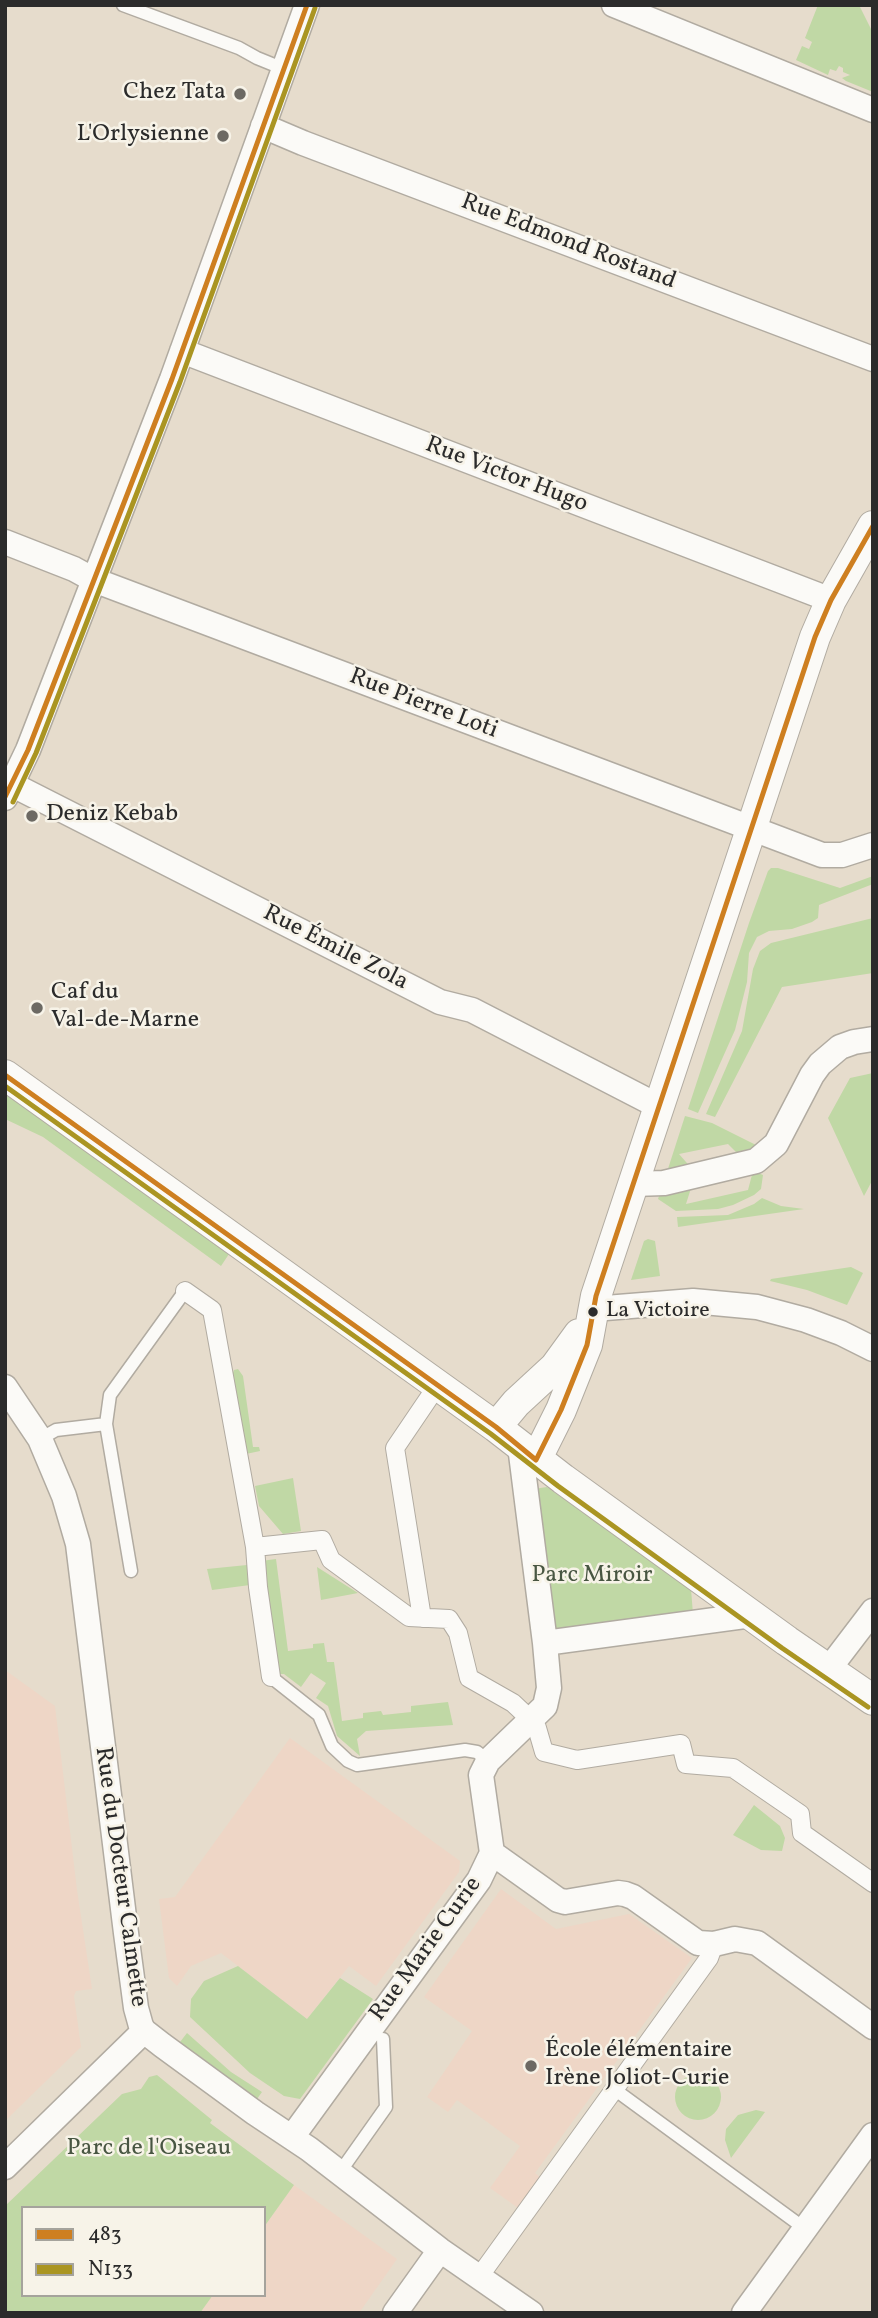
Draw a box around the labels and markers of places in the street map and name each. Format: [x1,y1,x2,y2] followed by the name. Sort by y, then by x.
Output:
[123,80,226,108] place label: Chez Tata
[232,86,248,102] marker: Chez Tata
[77,122,209,150] place label: L'Orlysienne
[215,128,231,144] marker: L'Orlysienne
[46,802,178,830] place label: Deniz Kebab
[24,808,40,824] marker: Deniz Kebab
[51,980,199,1036] place label: Caf du Val-de-Marne
[29,1000,45,1016] marker: Caf du Val-de-Marne
[606,1299,710,1325] place label: La Victoire
[586,1305,600,1319] marker: La Victoire
[545,2038,732,2094] place label: École élémentaire Irène Joliot-Curie
[523,2058,539,2074] marker: École élémentaire Irène Joliot-Curie

